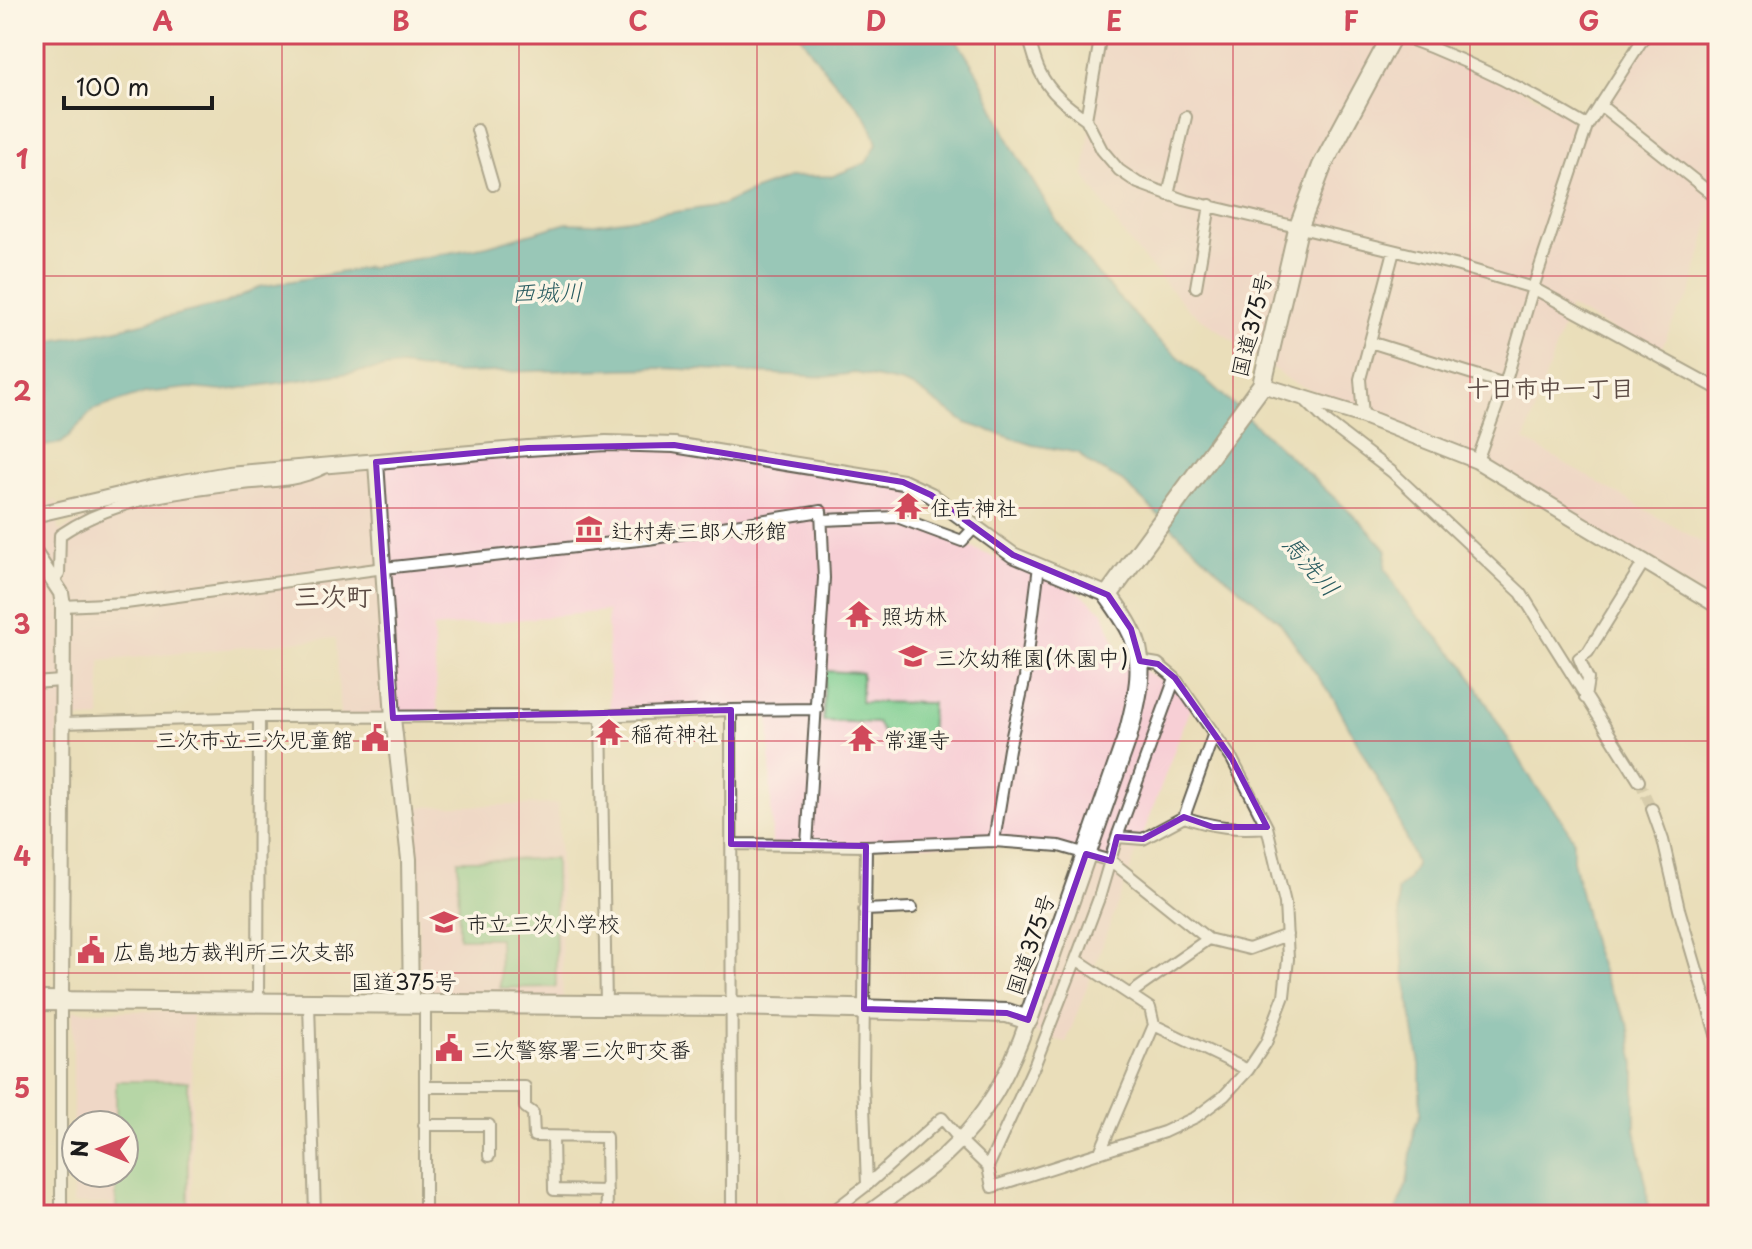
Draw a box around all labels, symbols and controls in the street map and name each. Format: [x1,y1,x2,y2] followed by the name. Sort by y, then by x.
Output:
[153,1,173,40] text: A
[392,1,410,40] text: B
[628,1,648,40] text: C
[866,1,886,40] text: D
[1106,1,1122,40] text: E
[1343,1,1359,40] text: F
[1578,1,1600,40] text: G
[64,60,212,110] scale bar
[76,68,149,104] text: 100 m
[16,139,28,178] text: 1
[1221,270,1279,380] street label: 国道375号
[511,272,583,310] water label: 西城川
[1466,369,1634,405] district label: 十日市中一丁目
[13,371,31,410] text: 2
[930,490,1018,523] place label: 住吉神社
[893,491,923,521] temple icon: 住吉神社
[611,513,787,546] place label: 辻村寿三郎人形館
[574,514,604,544] museum icon: 辻村寿三郎人形館
[1275,526,1349,604] water label: 馬洗川
[294,576,372,615] district label: 三次町
[881,598,947,631] place label: 照坊林
[844,599,874,629] temple icon: 照坊林
[13,604,31,643] text: 3
[935,640,1128,673] place label: 三次幼稚園(休園中)
[898,641,928,671] school or university icon: 三次幼稚園(休園中)
[631,716,719,749] place label: 稲荷神社
[594,717,624,747] temple icon: 稲荷神社
[155,722,353,755] place label: 三次市立三次児童館
[884,722,950,755] place label: 常運寺
[360,723,390,753] public building icon: 三次市立三次児童館
[847,723,877,753] temple icon: 常運寺
[13,836,31,875] text: 4
[996,889,1062,999] street label: 国道375号
[466,906,620,939] place label: 市立三次小学校
[429,907,459,937] school or university icon: 市立三次小学校
[113,934,355,967] place label: 広島地方裁判所三次支部
[76,935,106,965] public building icon: 広島地方裁判所三次支部
[351,964,457,997] street label: 国道375号
[471,1032,691,1065] place label: 三次警察署三次町交番
[434,1033,464,1063] public building icon: 三次警察署三次町交番
[14,1068,30,1107] text: 5
[60,1109,140,1189] north arrow
[62,1140,95,1158] text: N

